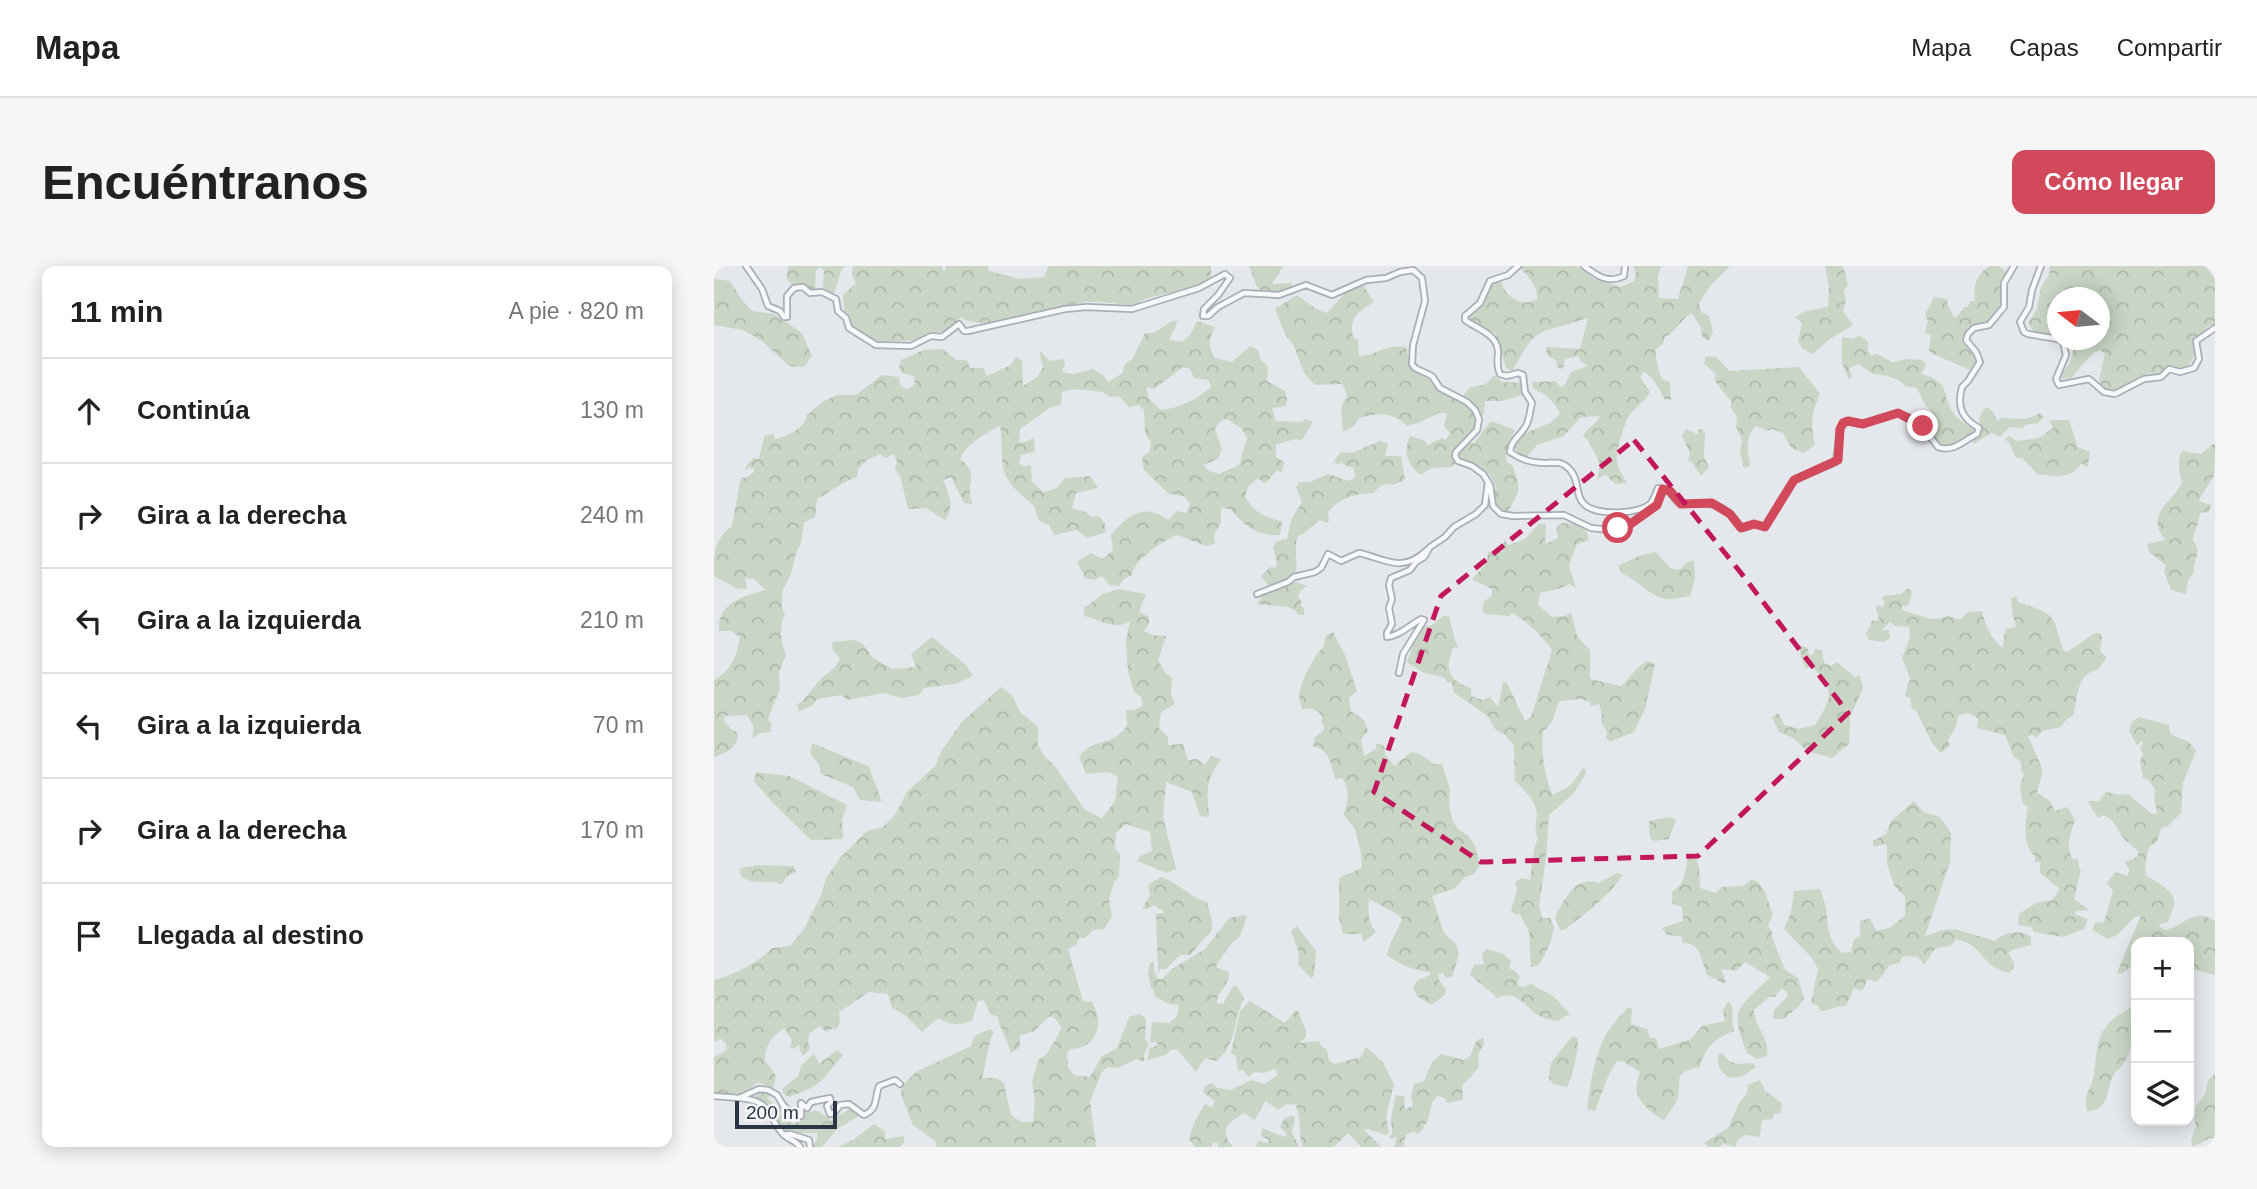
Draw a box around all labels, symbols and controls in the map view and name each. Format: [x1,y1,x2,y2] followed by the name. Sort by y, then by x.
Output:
[35,29,119,66] text: Mapa
[1911,34,1971,61] text: Mapa
[2009,34,2079,61] text: Capas
[2117,34,2222,61] text: Compartir
[2012,150,2215,214] button: Cómo llegar
[42,155,369,209] text: Encuéntranos
[2047,287,2110,350] north arrow
[70,295,163,328] text: 11 min
[508,298,644,324] text: A pie · 820 m
[70,392,108,430] icon: ahead
[137,395,250,425] text: Continúa
[580,397,644,423] text: 130 m
[1907,410,1938,441] route end
[70,497,108,535] icon: right
[137,500,347,530] text: Gira a la derecha
[580,502,644,528] text: 240 m
[1602,512,1633,543] route start
[70,602,108,640] icon: left
[137,605,361,635] text: Gira a la izquierda
[580,607,644,633] text: 210 m
[70,707,108,745] icon: left
[137,710,361,740] text: Gira a la izquierda
[593,712,644,738] text: 70 m
[70,812,108,850] icon: right
[137,815,347,845] text: Gira a la derecha
[580,817,644,843] text: 170 m
[70,917,108,955] icon: arrive
[137,920,364,950] text: Llegada al destino
[2131,937,2194,1126] map controls
[2131,937,2194,1000] button: +
[2131,1000,2194,1063] button: −
[2131,1063,2194,1126] button: layers
[735,1098,836,1130] scale bar
[746,1102,799,1123] text: 200 m

